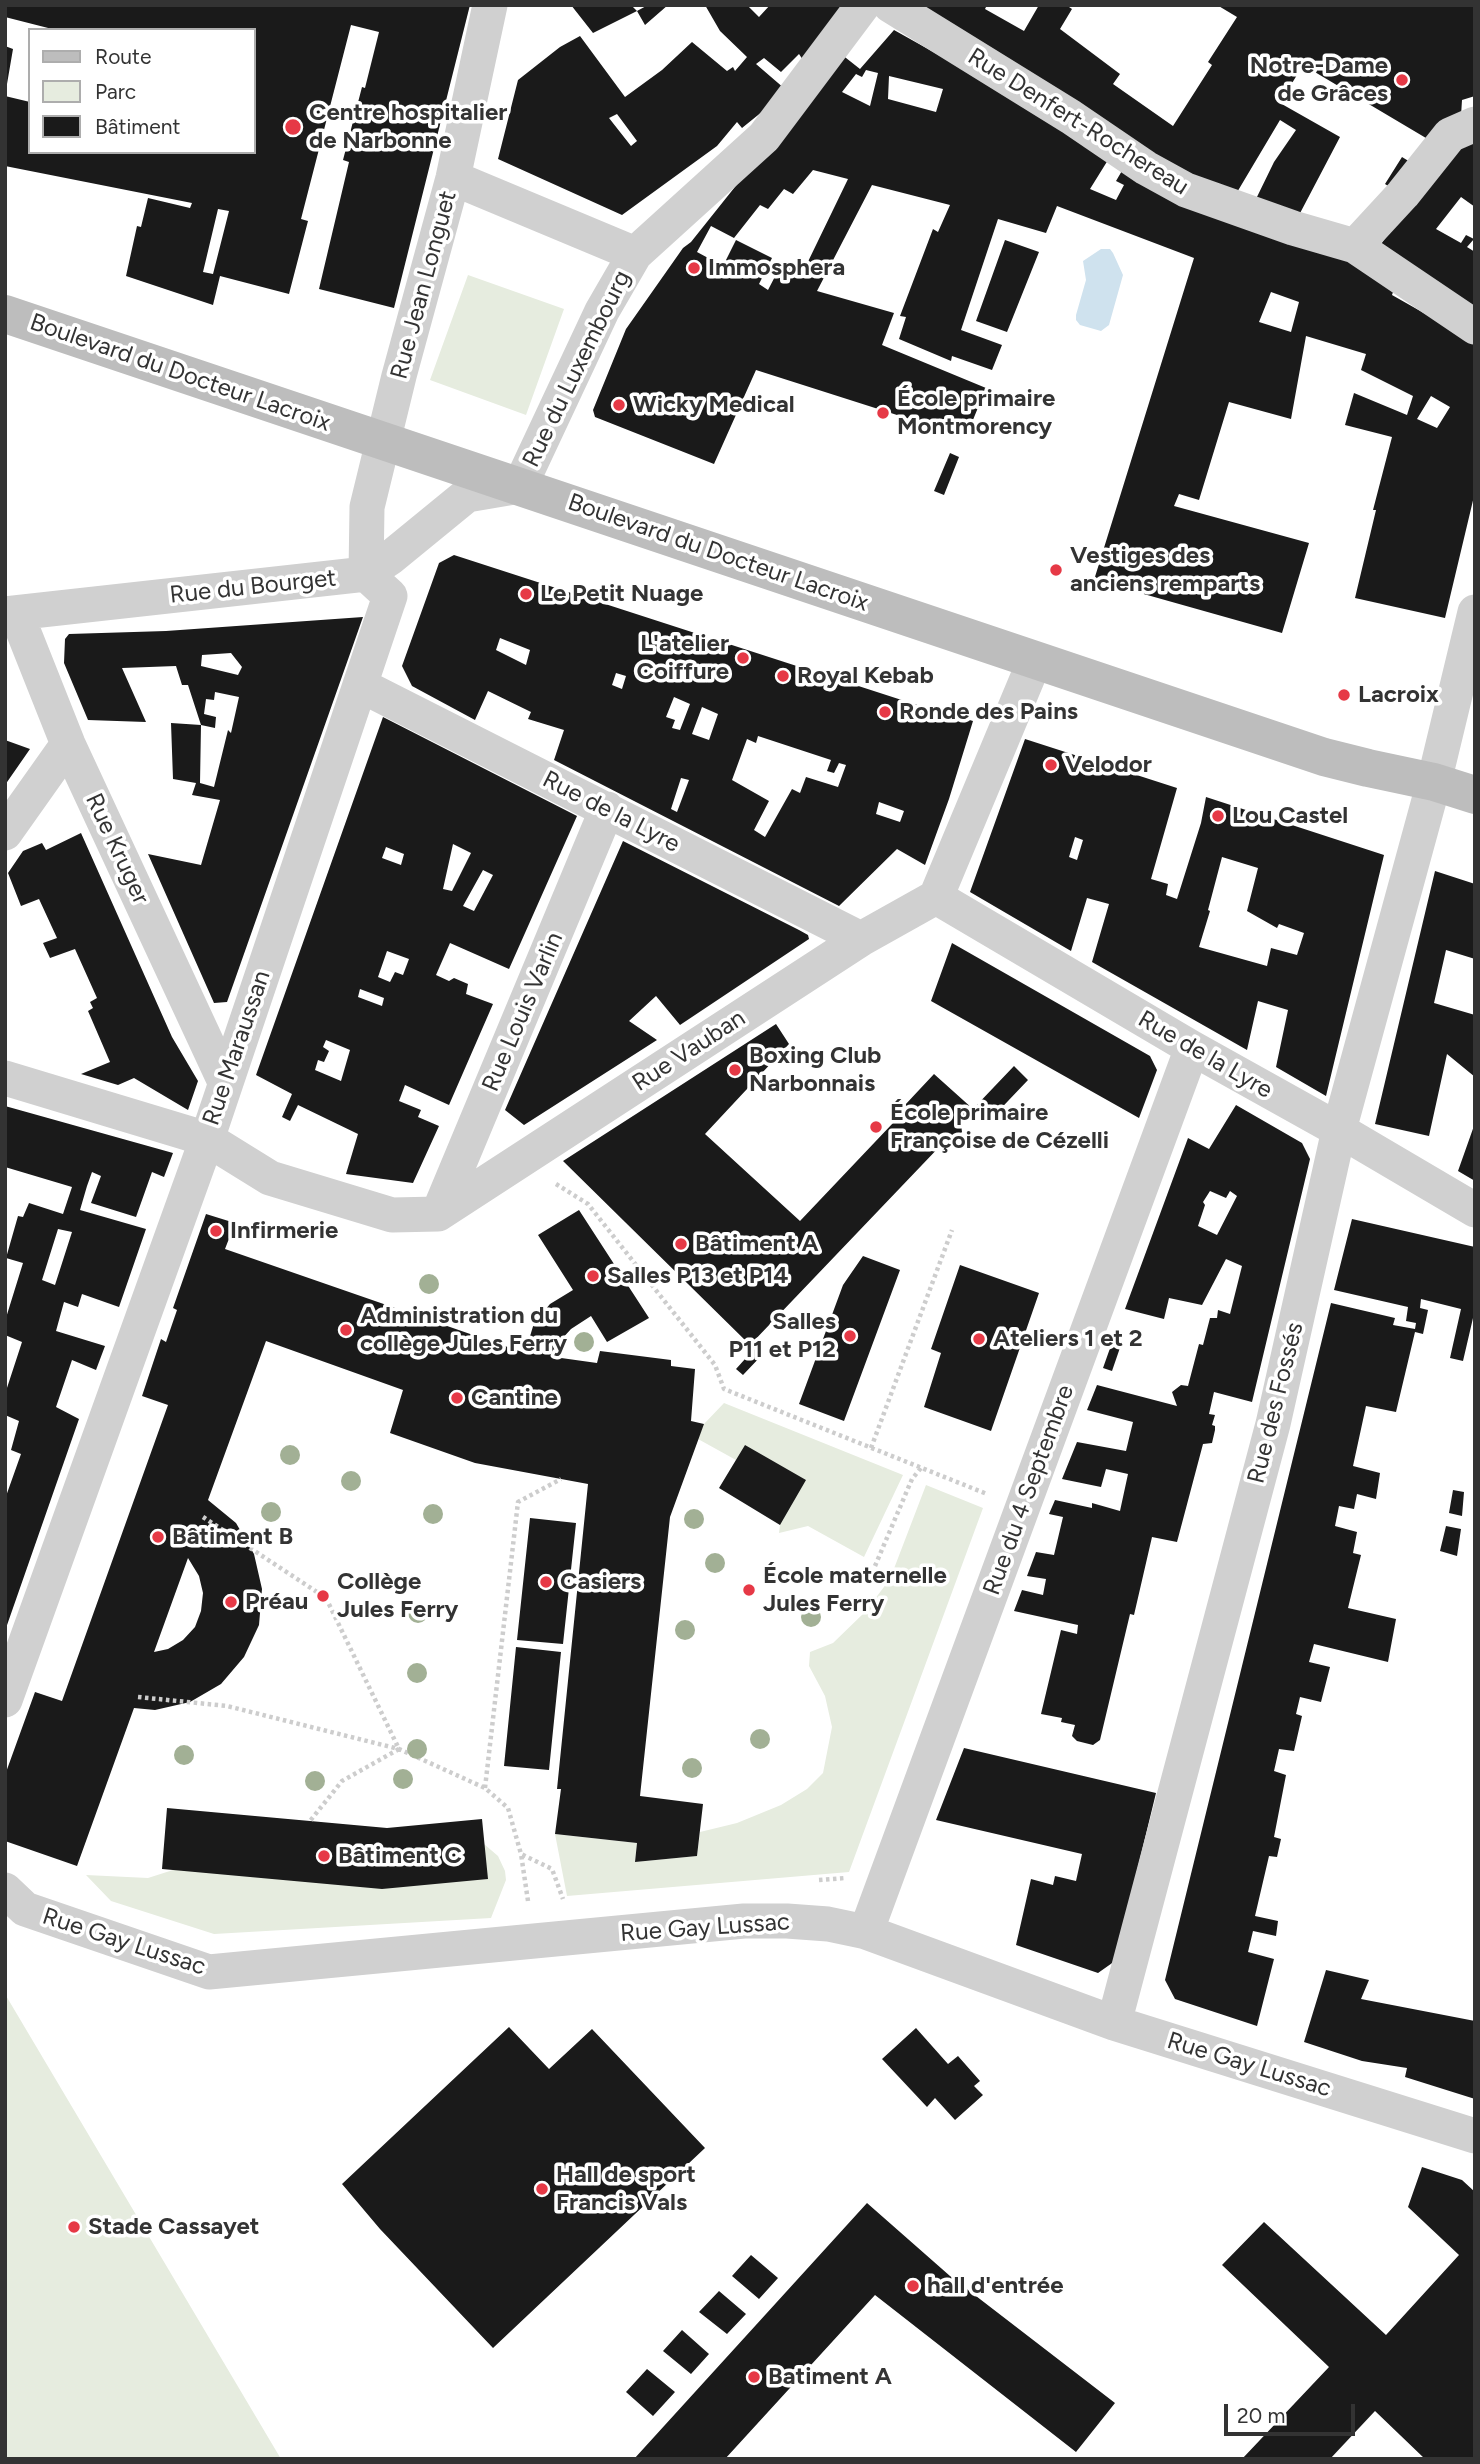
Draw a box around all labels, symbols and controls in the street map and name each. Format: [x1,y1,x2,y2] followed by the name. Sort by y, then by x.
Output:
[28,28,256,154] legend
[962,42,1194,202] street label: Rue Denfert-Rochereau
[95,44,151,69] text: Route
[1250,52,1388,108] place label: Notre-Dame de Grâces
[1394,72,1410,88] marker: Notre-Dame de Grâces
[95,79,136,104] text: Parc
[309,99,507,155] place label: Centre hospitalier de Narbonne
[95,114,180,139] text: Bâtiment
[283,117,303,137] marker: Centre hospitalier de Narbonne
[385,188,463,382] street label: Rue Jean Longuet
[708,254,845,282] place label: Immosphera
[686,260,702,276] marker: Immosphera
[517,266,637,472] street label: Rue du Luxembourg
[26,308,334,438] street label: Boulevard du Docteur Lacroix
[897,385,1055,441] place label: École primaire Montmorency
[633,391,795,419] place label: Wicky Medical
[611,397,627,413] marker: Wicky Medical
[875,405,891,421] marker: École primaire Montmorency
[564,488,872,618] street label: Boulevard du Docteur Lacroix
[1070,542,1260,598] place label: Vestiges des anciens remparts
[1048,562,1064,578] marker: Vestiges des anciens remparts
[168,564,338,610] street label: Rue du Bourget
[540,580,703,608] place label: Le Petit Nuage
[518,586,534,602] marker: Le Petit Nuage
[636,630,729,686] place label: L'atelier Coiffure
[735,650,751,666] marker: L'atelier Coiffure
[797,662,934,690] place label: Royal Kebab
[775,668,791,684] marker: Royal Kebab
[1358,681,1439,709] place label: Lacroix
[1336,687,1352,703] marker: Lacroix
[899,698,1078,726] place label: Ronde des Pains
[877,704,893,720] marker: Ronde des Pains
[1065,751,1152,779] place label: Velodor
[1043,757,1059,773] marker: Velodor
[538,765,684,859] street label: Rue de la Lyre
[79,789,155,909] street label: Rue Kruger
[1232,802,1348,830] place label: Lou Castel
[1210,808,1226,824] marker: Lou Castel
[476,928,570,1096] street label: Rue Louis Varlin
[197,967,277,1129] street label: Rue Maraussan
[627,1004,751,1098] street label: Rue Vauban
[1133,1005,1277,1105] street label: Rue de la Lyre
[749,1042,881,1098] place label: Boxing Club Narbonnais
[727,1062,743,1078] marker: Boxing Club Narbonnais
[890,1099,1109,1155] place label: École primaire Françoise de Cézelli
[868,1119,884,1135] marker: École primaire Françoise de Cézelli
[230,1217,338,1245] place label: Infirmerie
[208,1223,224,1239] marker: Infirmerie
[695,1230,819,1258] place label: Bâtiment A
[673,1236,689,1252] marker: Bâtiment A
[607,1262,788,1290] place label: Salles P13 et P14
[585,1268,601,1284] marker: Salles P13 et P14
[360,1302,567,1358] place label: Administration du collège Jules Ferry
[728,1308,836,1364] place label: Salles P11 et P12
[1242,1319,1310,1487] street label: Rue des Fossés
[338,1322,354,1338] marker: Administration du collège Jules Ferry
[993,1325,1143,1353] place label: Ateliers 1 et 2
[842,1328,858,1344] marker: Salles P11 et P12
[971,1331,987,1347] marker: Ateliers 1 et 2
[978,1381,1080,1599] street label: Rue du 4 Septembre
[471,1384,558,1412] place label: Cantine
[449,1390,465,1406] marker: Cantine
[172,1523,293,1551] place label: Bâtiment B
[150,1529,166,1545] marker: Bâtiment B
[763,1562,947,1618] place label: École maternelle Jules Ferry
[337,1568,458,1624] place label: Collège Jules Ferry
[560,1568,641,1596] place label: Casiers
[538,1574,554,1590] marker: Casiers
[741,1582,757,1598] marker: École maternelle Jules Ferry
[245,1588,308,1616] place label: Préau
[315,1588,331,1604] marker: Collège Jules Ferry
[223,1594,239,1610] marker: Préau
[338,1842,462,1870] place label: Bâtiment C
[316,1848,332,1864] marker: Bâtiment C
[39,1902,209,1982] street label: Rue Gay Lussac
[619,1908,791,1948] street label: Rue Gay Lussac
[1164,2026,1334,2104] street label: Rue Gay Lussac
[556,2161,696,2217] place label: Hall de sport Francis Vals
[534,2181,550,2197] marker: Hall de sport Francis Vals
[88,2213,259,2241] place label: Stade Cassayet
[66,2219,82,2235] marker: Stade Cassayet
[927,2272,1063,2300] place label: hall d'entrée
[905,2278,921,2294] marker: hall d'entrée
[768,2363,892,2391] place label: Batiment A
[746,2369,762,2385] marker: Batiment A
[1228,2390,1359,2434] scale bar
[1237,2403,1285,2428] text: 20 m

